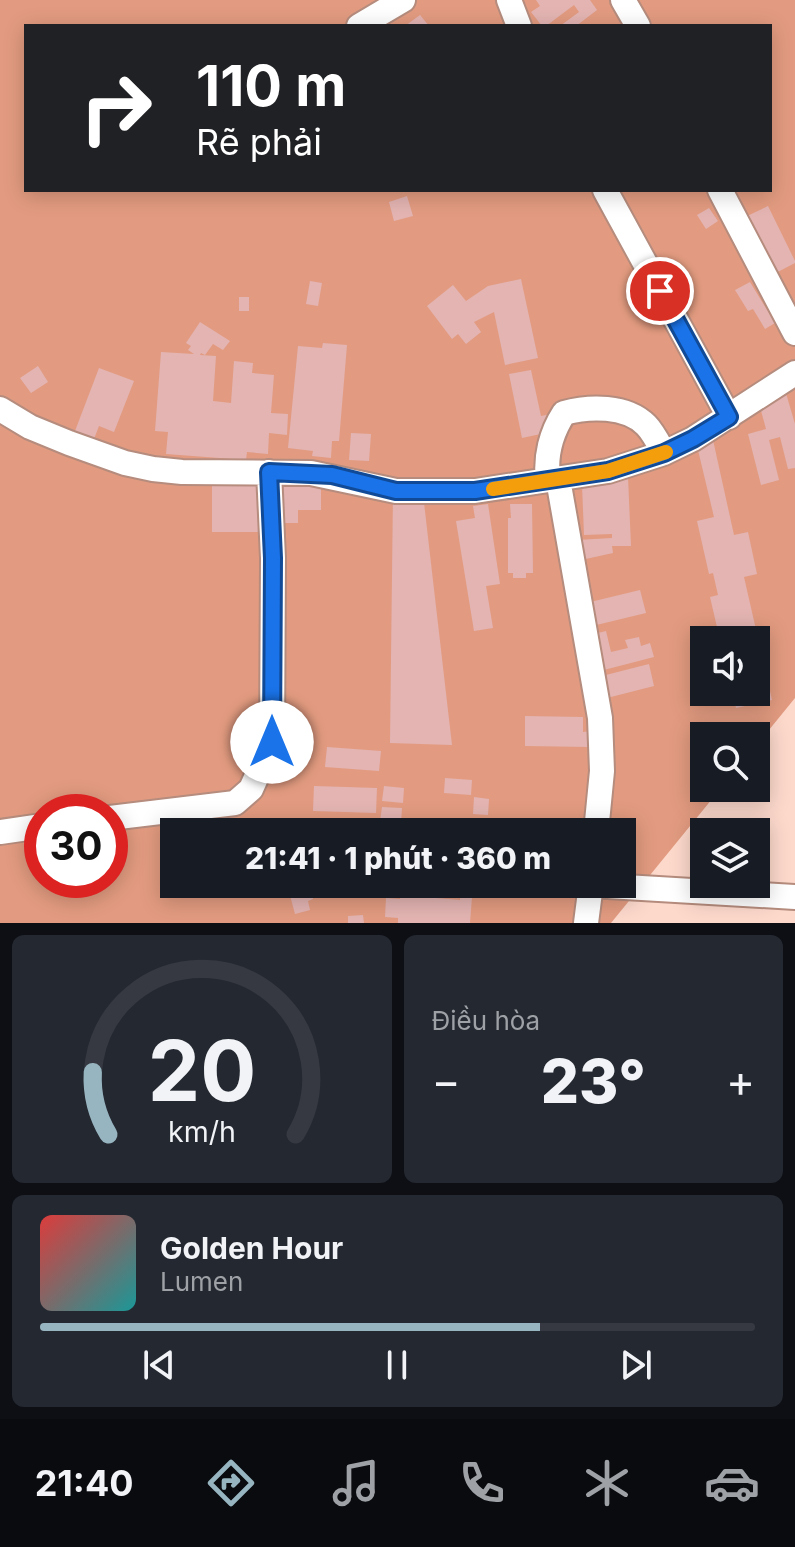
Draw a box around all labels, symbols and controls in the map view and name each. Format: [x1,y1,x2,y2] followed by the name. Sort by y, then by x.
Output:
[196,52,346,120] text: 110 m
[64,56,168,160] icon: right
[196,120,322,164] text: Rẽ phải
[626,257,694,325] pin
[638,269,682,313] icon: arrive
[690,626,770,898] map controls
[690,626,770,706] button: sound
[230,700,314,784] position arrow
[690,722,770,802] button: search
[24,794,128,898] speed limit sign: 30
[690,818,770,898] button: layers
[245,840,551,876] text: 21:41 · 1 phút · 360 m
[432,1005,540,1036] text: Điều hòa
[148,1020,256,1121] text: 20
[541,1045,646,1117] text: 23°
[432,1054,461,1108] text: −
[726,1054,755,1108] text: +
[168,1114,236,1149] text: km/h
[160,1230,343,1266] text: Golden Hour
[160,1266,243,1297] text: Lumen
[137,1343,181,1387] icon: previous
[375,1343,419,1387] icon: pause
[614,1343,658,1387] icon: next
[203,1455,259,1511] icon: directions
[328,1455,384,1511] icon: music
[454,1455,510,1511] icon: phone
[579,1455,635,1511] icon: climate
[704,1455,760,1511] icon: car
[35,1461,134,1505] text: 21:40

